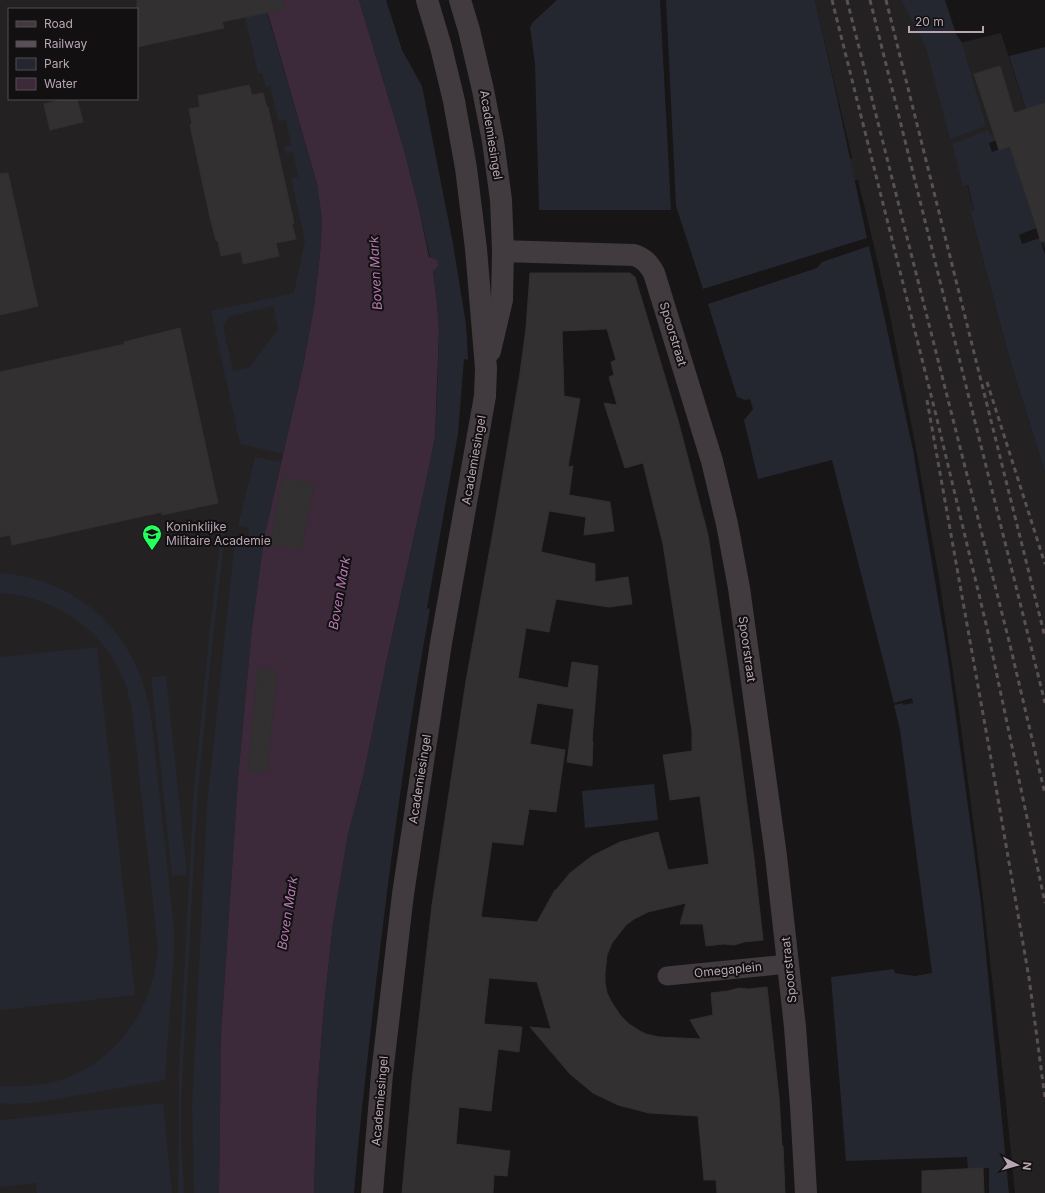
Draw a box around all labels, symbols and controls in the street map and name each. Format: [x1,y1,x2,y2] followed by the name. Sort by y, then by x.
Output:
[8,8,138,100] legend
[909,8,983,34] scale bar
[915,14,944,29] text: 20 m
[44,16,73,31] text: Road
[44,36,88,51] text: Railway
[44,56,70,71] text: Park
[44,76,78,91] text: Water
[477,89,506,181] street label: Academiesingel
[365,235,385,310] water label: Boven Mark
[657,300,690,368] street label: Spoorstraat
[458,414,489,506] street label: Academiesingel
[166,519,271,548] place label: Koninklijke Militaire Academie
[141,523,163,551] school or university icon: Koninklijke Militaire Academie
[325,554,353,631] water label: Boven Mark
[735,615,760,683] street label: Spoorstraat
[405,733,434,825] street label: Academiesingel
[273,874,301,951] water label: Boven Mark
[778,936,799,1004] street label: Spoorstraat
[693,958,763,981] street label: Omegaplein
[368,1055,391,1147] street label: Academiesingel
[997,1145,1037,1185] north arrow
[1020,1161,1034,1171] text: N

